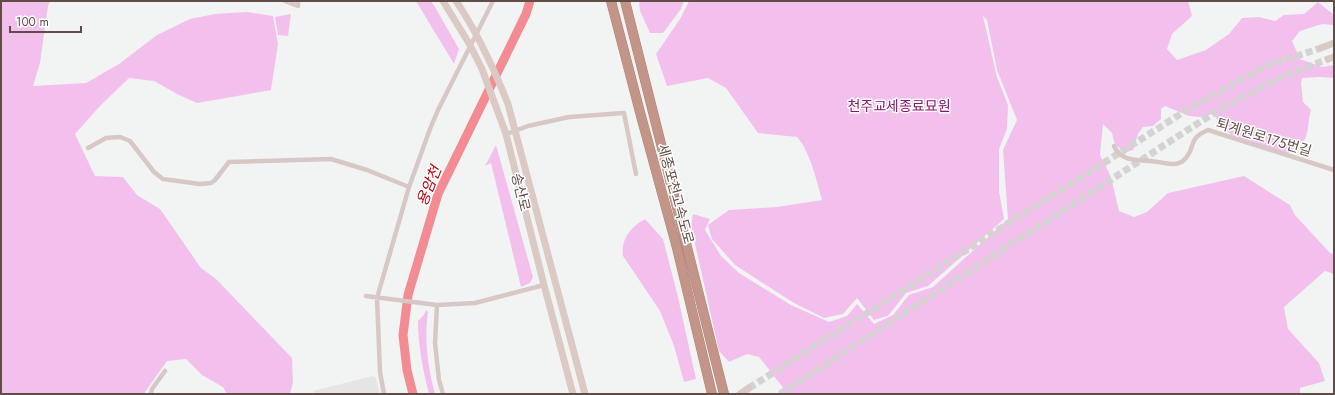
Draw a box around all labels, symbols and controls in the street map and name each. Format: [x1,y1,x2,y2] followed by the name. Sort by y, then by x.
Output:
[10,8,81,34] scale bar
[16,13,49,31] text: 100 m
[847,96,951,116] park label: 천주교세종료묘원
[1214,113,1314,161] street label: 퇴계원로175번길
[653,142,699,246] street label: 세종포천고속도로
[411,161,448,209] water label: 용암천
[507,171,535,213] street label: 송산로

